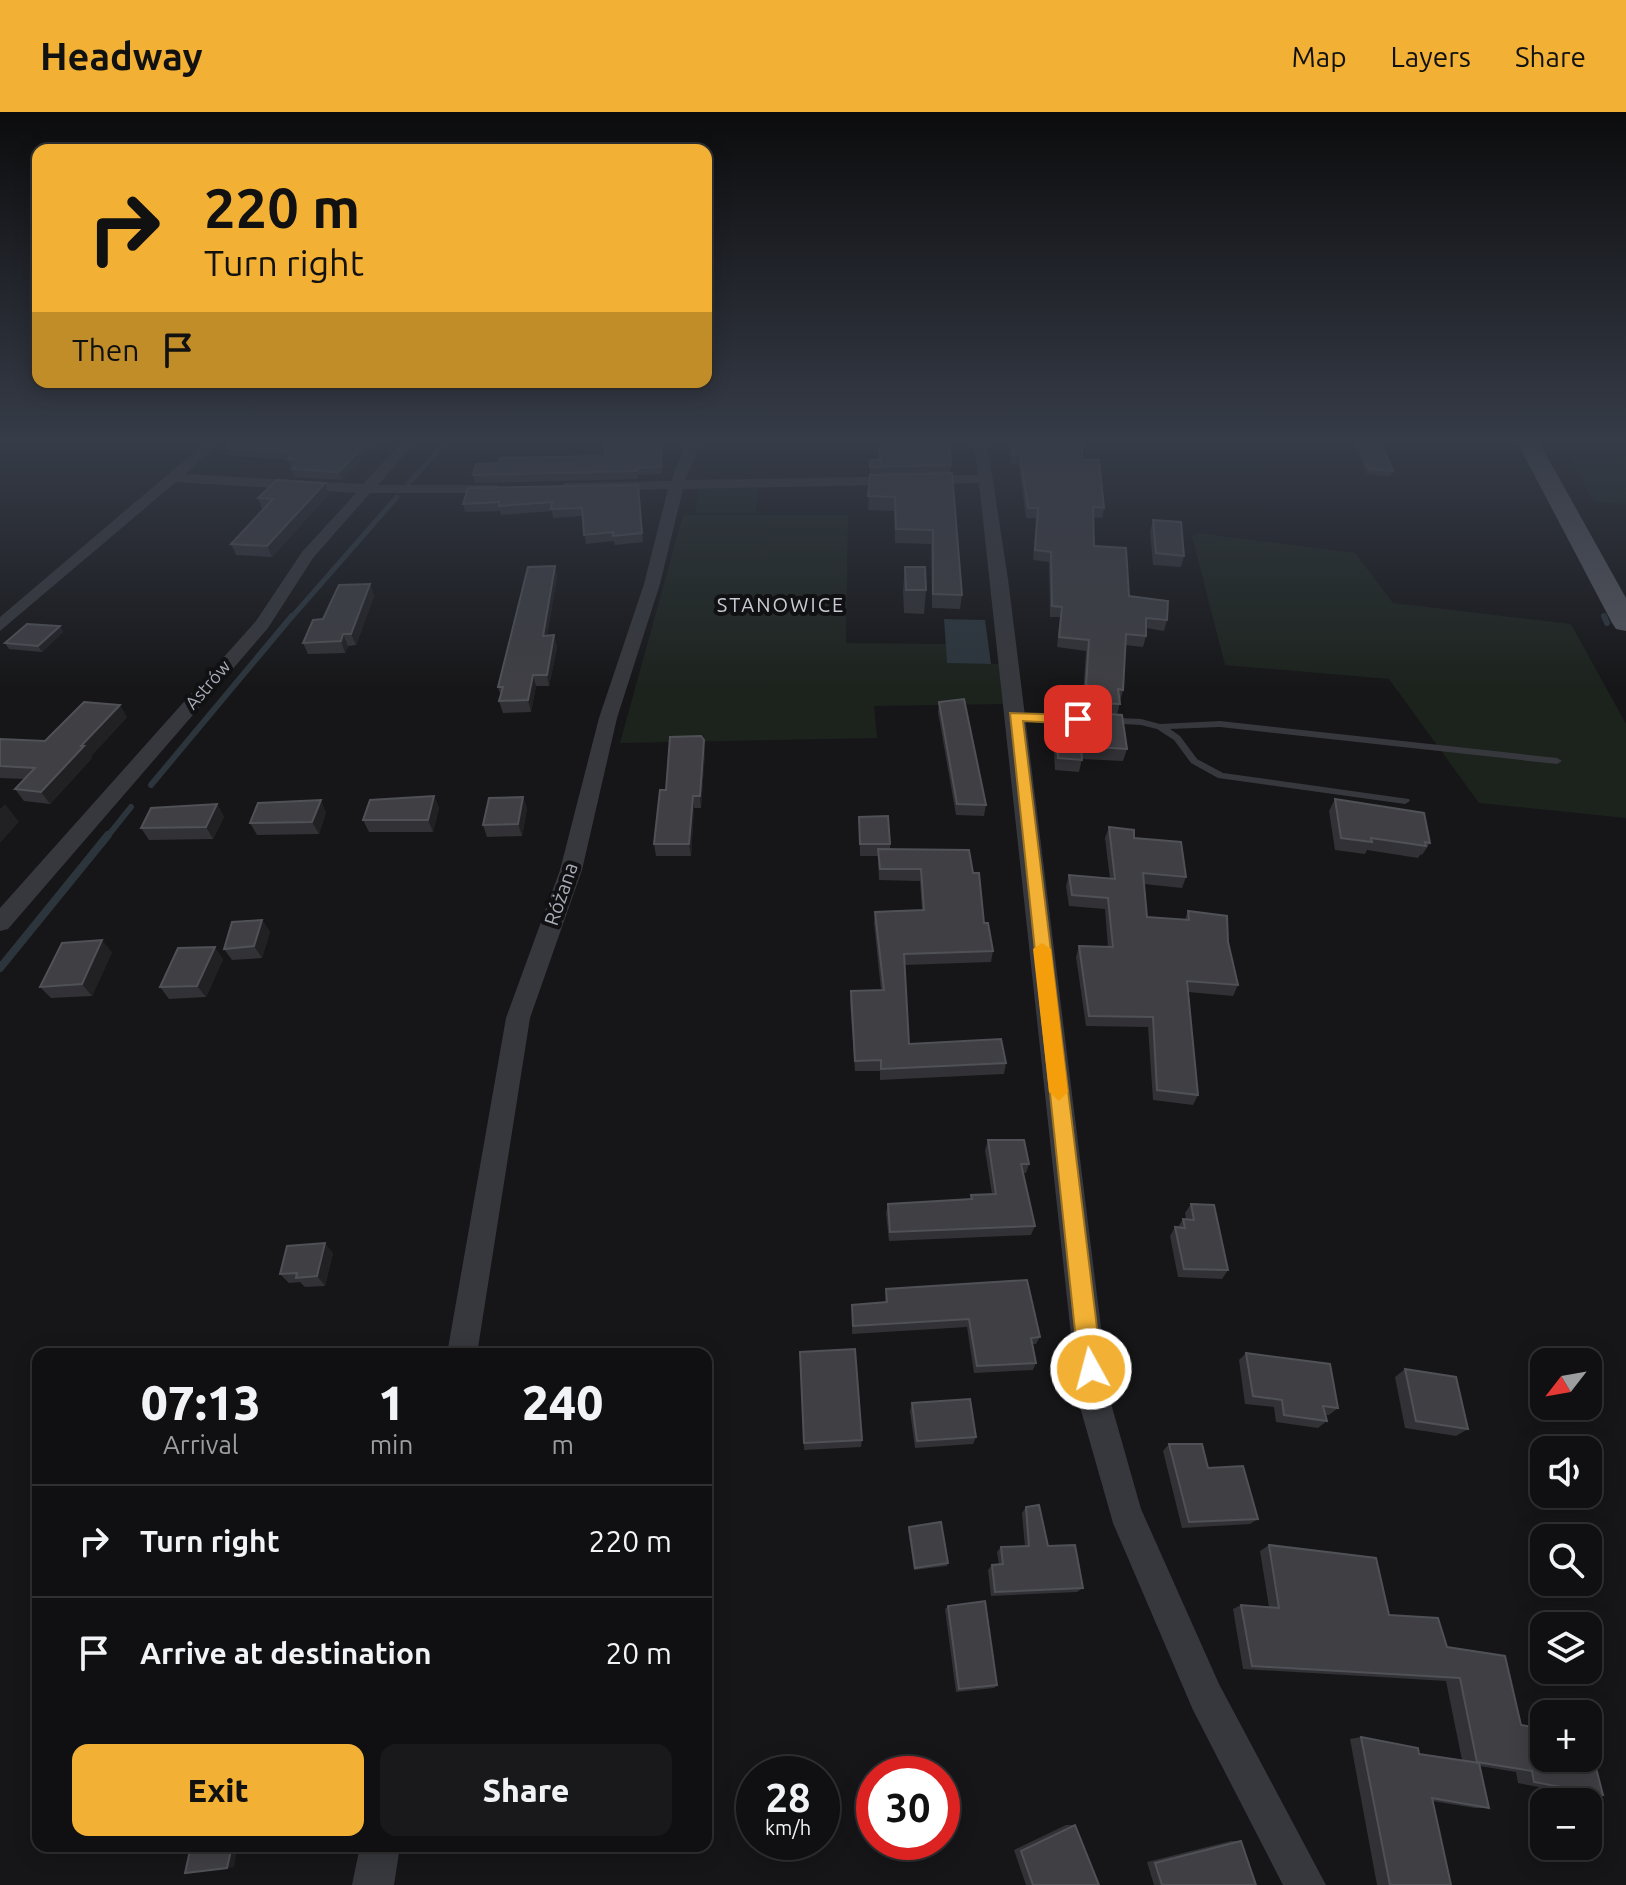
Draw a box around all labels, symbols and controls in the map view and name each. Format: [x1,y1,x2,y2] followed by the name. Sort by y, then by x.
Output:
[40,35,203,77] text: Headway
[1291,41,1347,72] text: Map
[1391,41,1471,72] text: Layers
[1515,41,1586,72] text: Share
[72,176,176,280] icon: right
[204,176,360,239] text: 220 m
[204,242,364,283] text: Turn right
[156,328,200,372] icon: arrive
[72,333,140,367] text: Then
[717,593,845,616] district label: STANOWICE
[181,656,234,713] street label: Astrów
[1044,685,1112,753] pin
[1056,697,1100,741] icon: arrive
[539,859,582,928] street label: Różana
[1049,1327,1133,1411] position arrow
[1530,1348,1602,1420] north arrow
[1530,1348,1602,1860] map controls
[141,1375,261,1429] text: 07:13
[378,1375,405,1429] text: 1
[522,1375,603,1429] text: 240
[163,1430,239,1459] text: Arrival
[370,1430,413,1459] text: min
[551,1430,574,1459] text: m
[1530,1436,1602,1508] button: sound
[72,1519,116,1563] icon: right
[140,1524,280,1558] text: Turn right
[588,1524,672,1558] text: 220 m
[1530,1524,1602,1596] button: search
[1530,1612,1602,1684] button: layers
[72,1631,116,1675] icon: arrive
[140,1636,432,1670] text: Arrive at destination
[605,1636,672,1670] text: 20 m
[1530,1700,1602,1772] button: +
[72,1744,364,1836] button: Exit
[380,1744,672,1836] button: Share
[856,1756,960,1860] speed limit sign: 30
[765,1775,811,1820] text: 28
[1530,1788,1602,1860] button: −
[765,1816,811,1839] text: km/h

